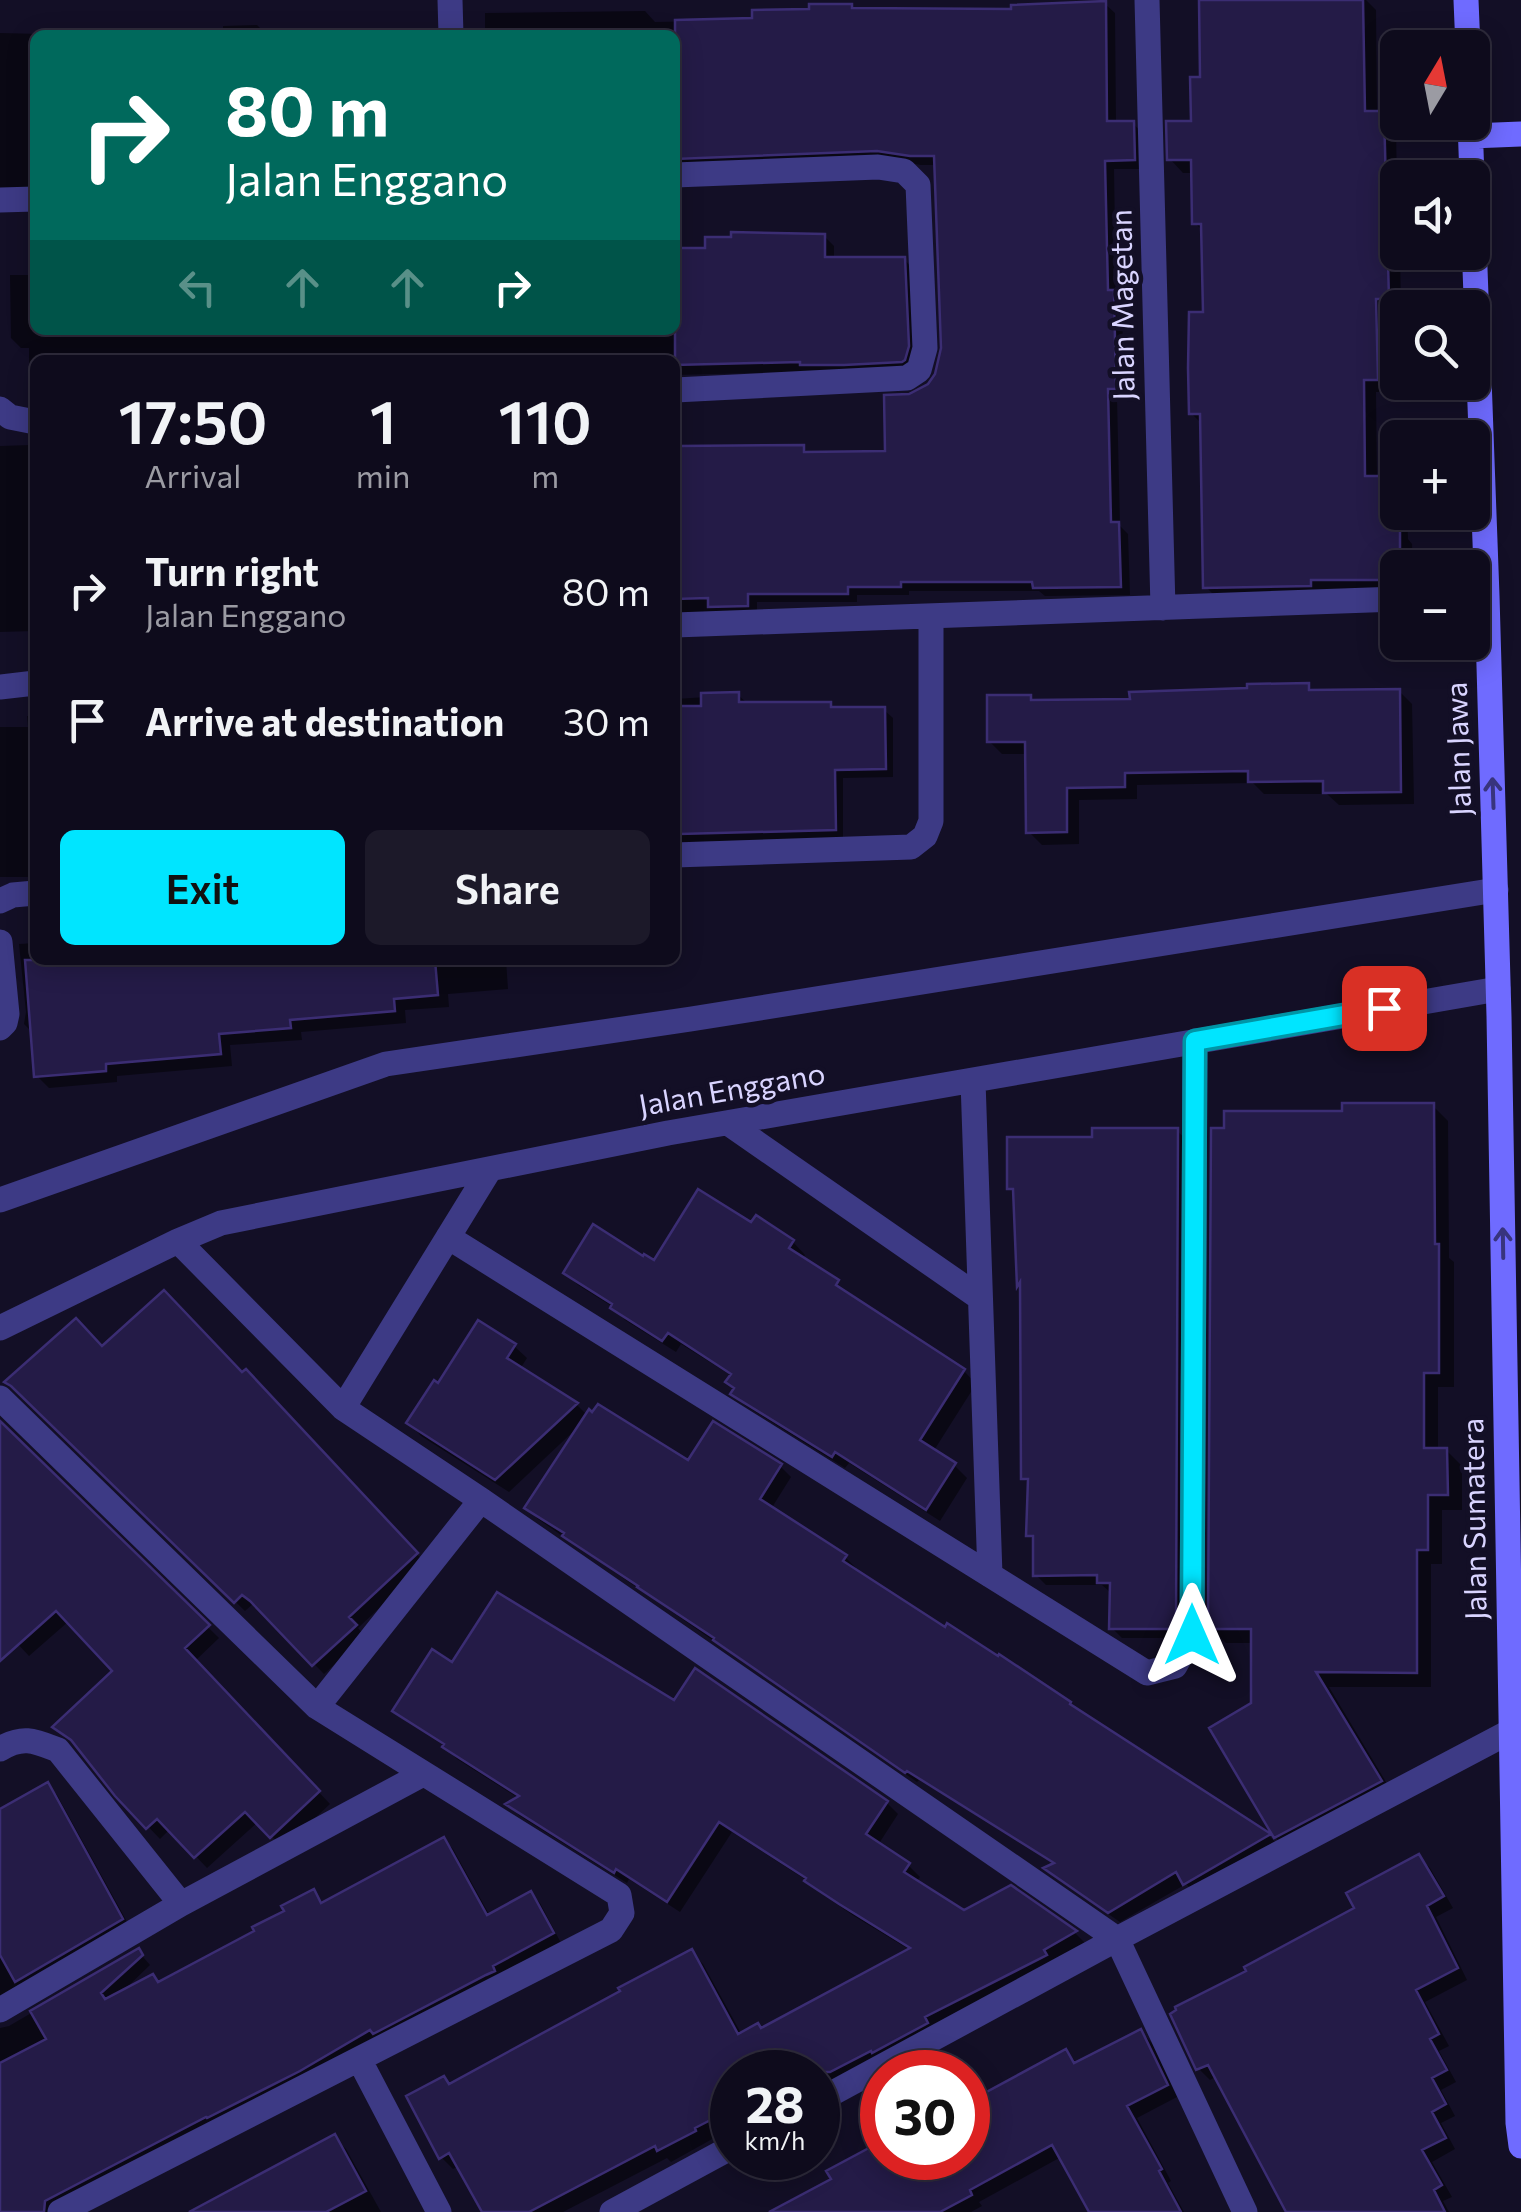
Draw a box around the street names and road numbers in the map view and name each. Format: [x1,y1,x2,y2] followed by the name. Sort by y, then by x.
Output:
[1100,209,1141,401] street label: Jalan Magetan
[1436,681,1477,817] street label: Jalan Jawa
[635,1053,828,1122] street label: Jalan Enggano
[1452,1418,1493,1620] street label: Jalan Sumatera

